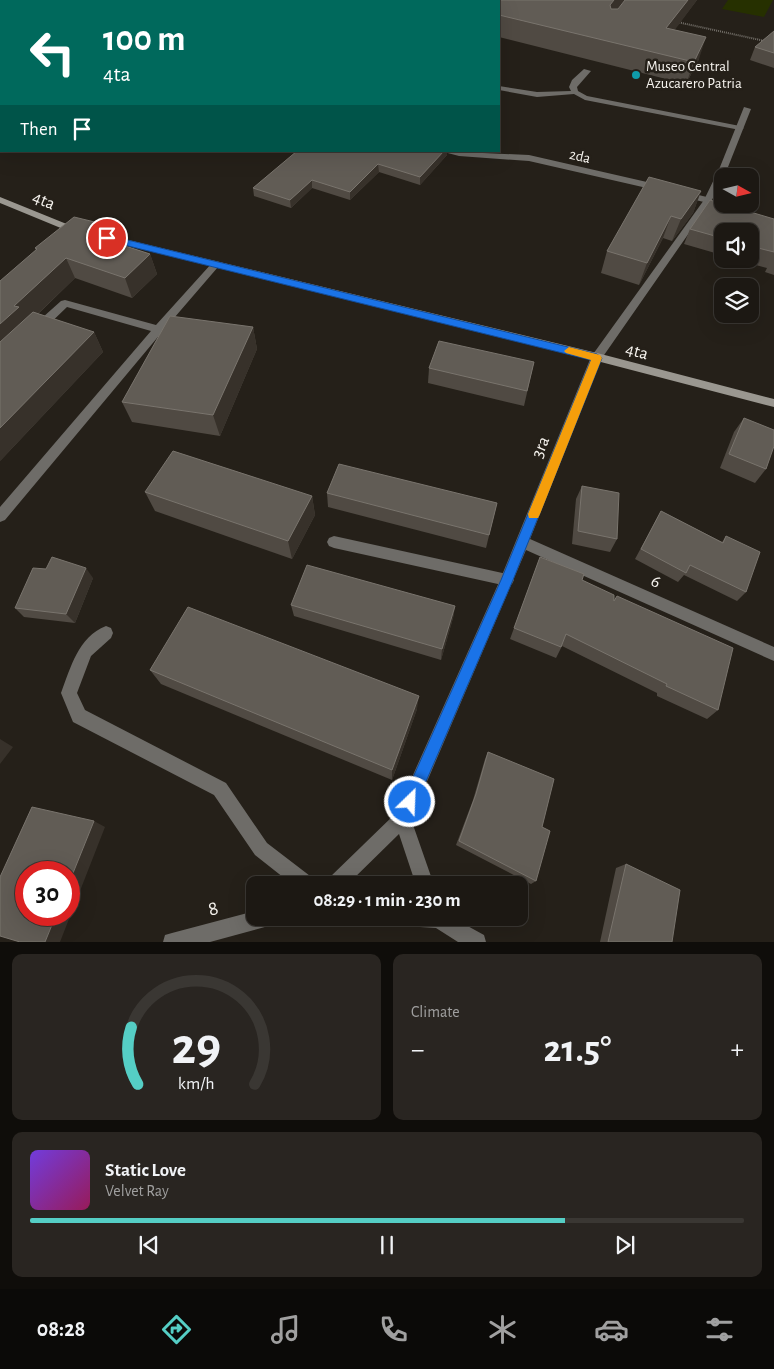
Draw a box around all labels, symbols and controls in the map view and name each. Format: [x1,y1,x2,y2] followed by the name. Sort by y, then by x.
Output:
[20,20,85,85] icon: left
[103,22,186,57] text: 100 m
[646,59,742,91] place label: Museo Central Azucarero Patria
[103,63,131,85] text: 4ta
[630,69,642,81] marker: Museo Central Azucarero Patria
[68,115,96,143] icon: arrive
[20,120,58,139] text: Then
[568,147,592,166] street label: 2da
[714,168,759,212] north arrow
[714,168,759,323] map controls
[30,188,58,214] street label: 4ta
[86,217,128,259] pin
[714,223,759,268] button: sound
[93,224,121,252] icon: arrive
[714,278,759,323] button: layers
[623,340,650,364] street label: 4ta
[529,434,553,461] street label: 3ra
[648,572,663,592] street label: 6
[383,775,435,827] position arrow
[15,861,80,926] speed limit sign: 30
[313,891,461,910] text: 08:29 · 1 min · 230 m
[206,897,221,920] street label: 8
[411,1004,460,1020] text: Climate
[172,1021,221,1073] text: 29
[544,1031,611,1069] text: 21.5°
[411,1036,424,1064] text: −
[731,1036,744,1064] text: +
[178,1075,215,1093] text: km/h
[105,1161,186,1180] text: Static Love
[105,1183,169,1199] text: Velvet Ray
[135,1231,163,1259] icon: previous
[373,1231,401,1259] icon: pause
[611,1231,639,1259] icon: next
[159,1312,194,1347] icon: directions
[268,1312,303,1347] icon: music
[376,1312,411,1347] icon: phone
[485,1312,520,1347] icon: climate
[594,1312,629,1347] icon: car
[702,1312,737,1347] icon: filters
[37,1318,85,1340] text: 08:28

